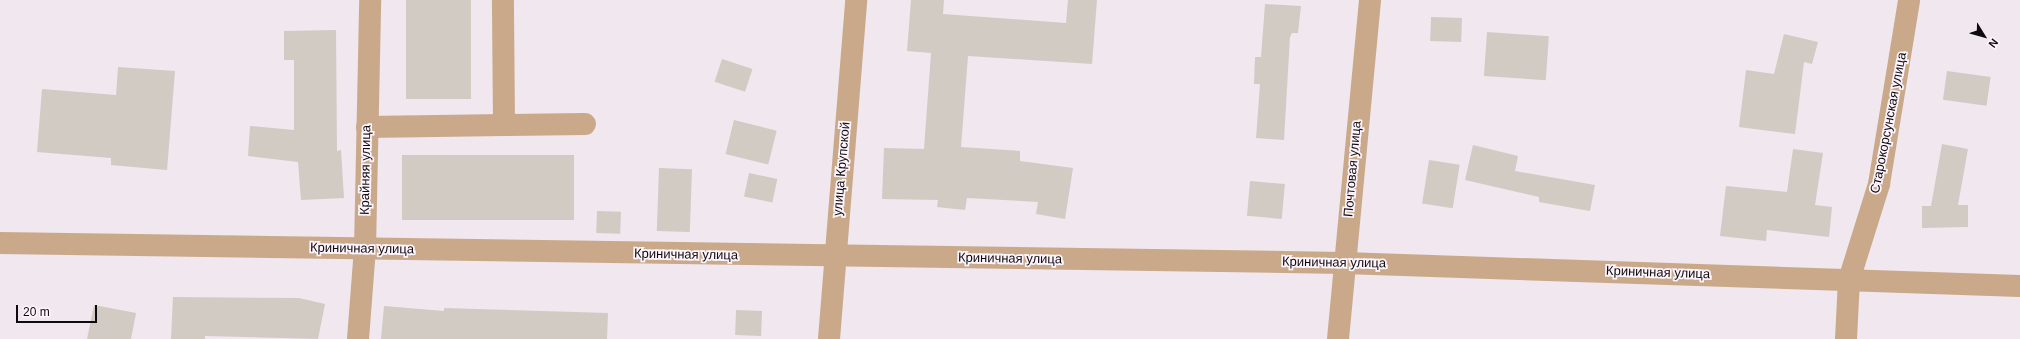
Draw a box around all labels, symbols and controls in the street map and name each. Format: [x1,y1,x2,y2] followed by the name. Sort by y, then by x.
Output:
[1964,16,2004,56] north arrow
[1986,36,2001,50] text: N
[1868,51,1910,195] street label: Старокорсунская улица
[1341,120,1365,218] street label: Почтовая улица
[830,121,854,217] street label: улица Крупской
[357,125,375,215] street label: Крайняя улица
[310,240,414,258] street label: Криничная улица
[634,246,738,264] street label: Криничная улица
[958,250,1062,268] street label: Криничная улица
[1282,254,1386,272] street label: Криничная улица
[1606,263,1710,283] street label: Криничная улица
[18,297,99,323] scale bar
[23,305,50,319] text: 20 m

